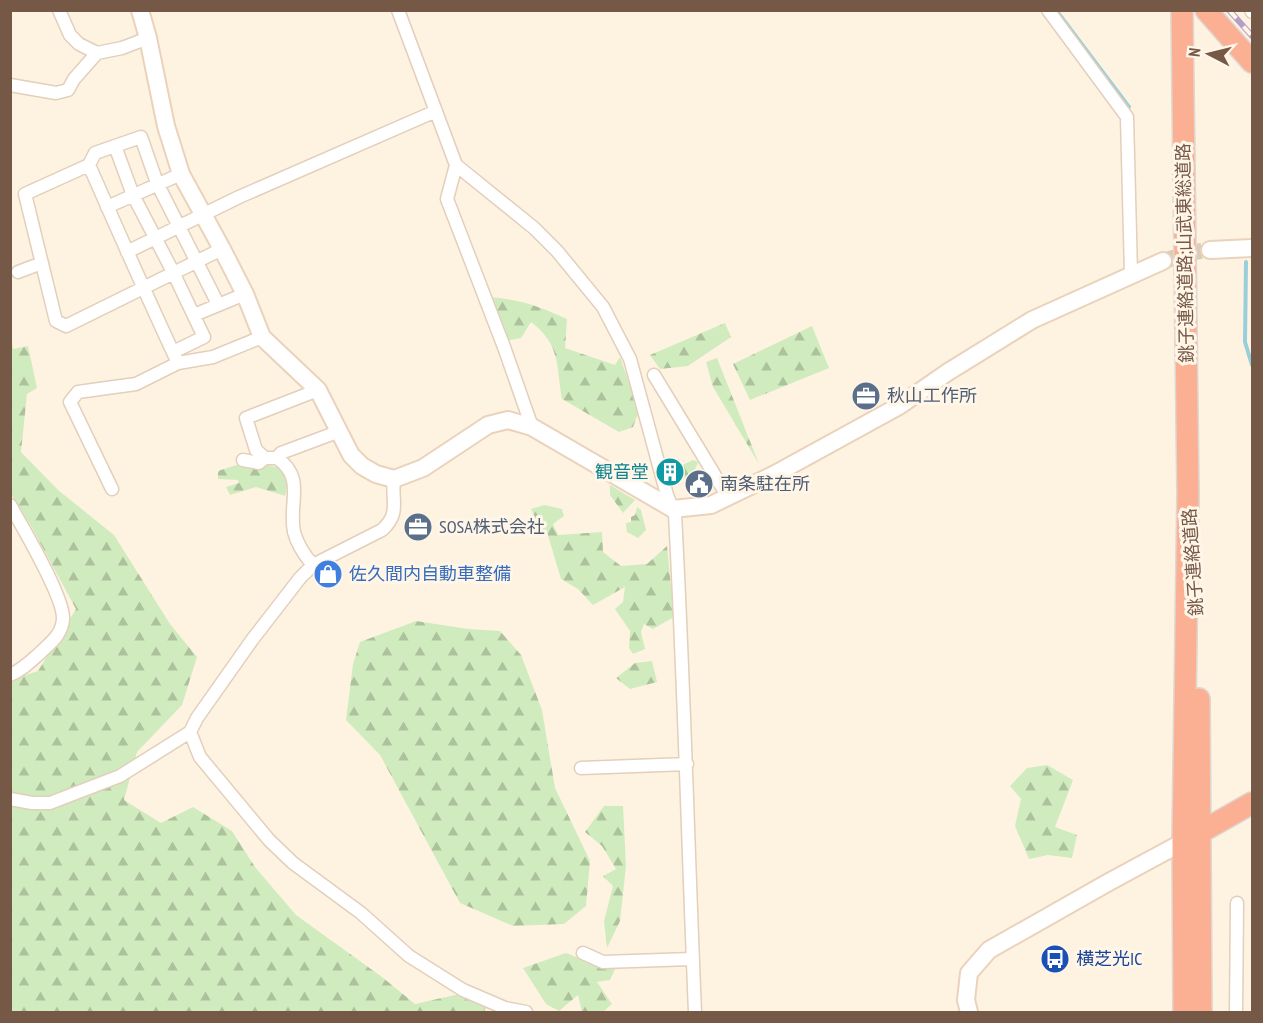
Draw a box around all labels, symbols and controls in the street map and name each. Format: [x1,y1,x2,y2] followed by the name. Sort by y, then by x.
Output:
[1179,24,1239,84] north arrow
[1184,47,1205,58] text: N
[1171,143,1198,363] street label: 銚子連絡道路;山武東総道路
[850,380,882,412] office icon: 秋山工作所
[887,384,977,407] place label: 秋山工作所
[654,456,686,488] building icon: 観音堂
[595,460,649,483] place label: 観音堂
[683,468,715,500] public building icon: 南条駐在所
[720,472,810,495] place label: 南条駐在所
[1177,507,1208,617] street label: 銚子連絡道路
[402,511,434,543] office icon: SOSA株式会社
[439,515,545,538] place label: SOSA株式会社
[312,558,344,590] shop icon: 佐久間内自動車整備
[349,562,511,585] place label: 佐久間内自動車整備
[1039,943,1071,975] bus stop icon: 横芝光IC
[1076,947,1142,970] place label: 横芝光IC

